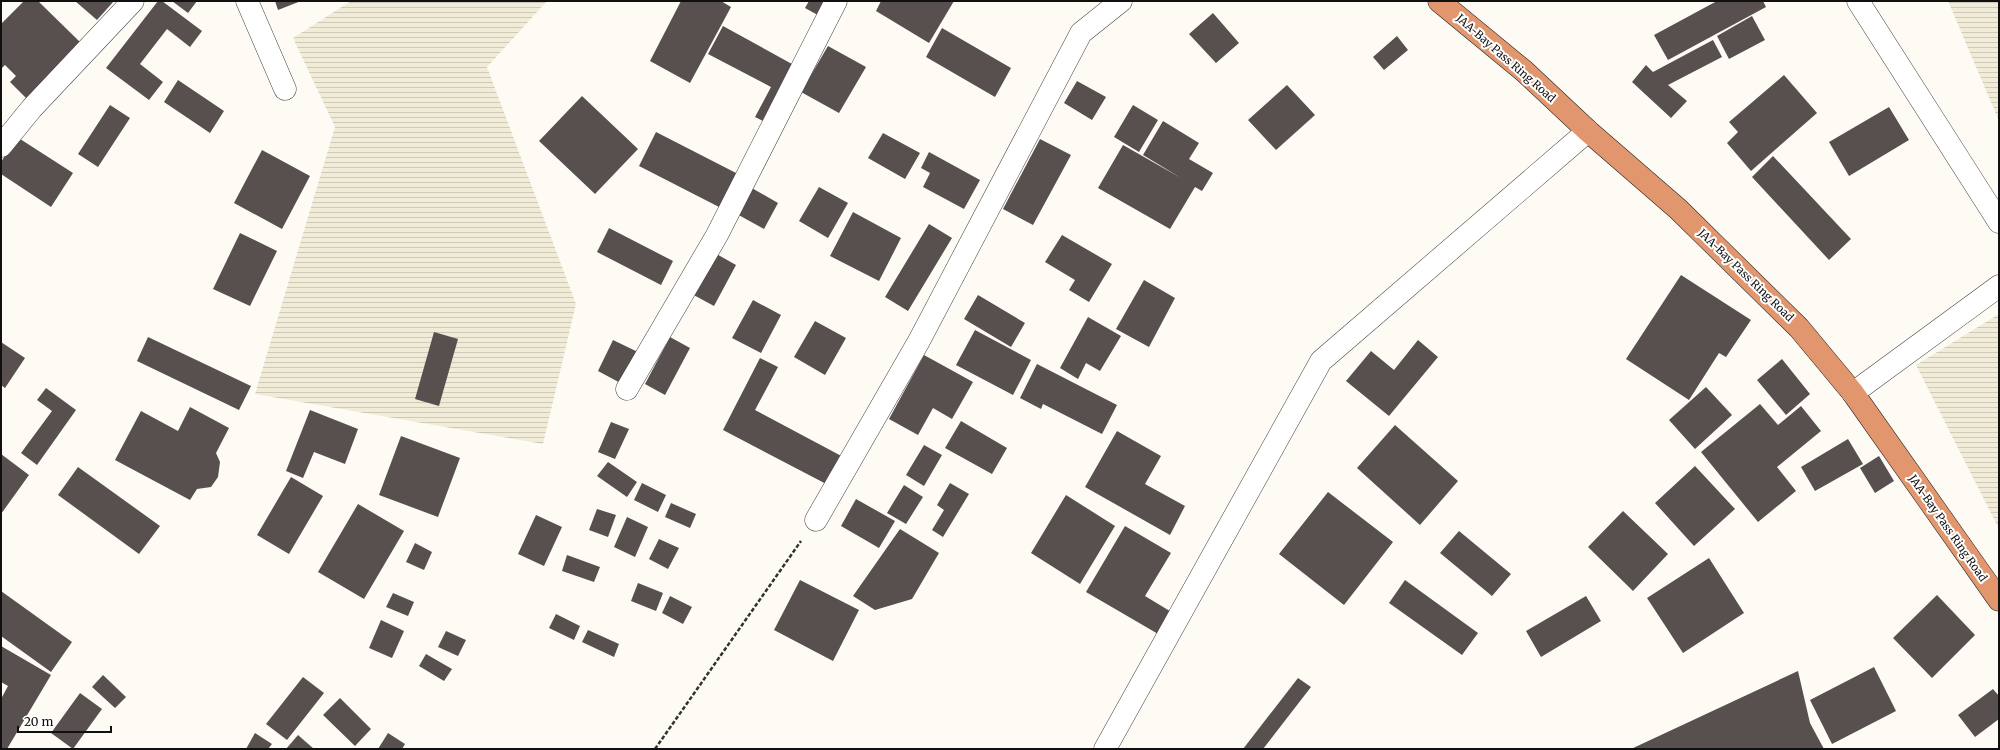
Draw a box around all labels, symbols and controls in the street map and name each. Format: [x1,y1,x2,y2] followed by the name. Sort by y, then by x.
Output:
[1453,10,1559,105] street label: JAA-Bay Pass Ring Road
[1695,225,1797,324] street label: JAA-Bay Pass Ring Road
[1905,471,1990,584] street label: JAA-Bay Pass Ring Road
[18,708,111,734] scale bar
[24,714,53,729] text: 20 m

